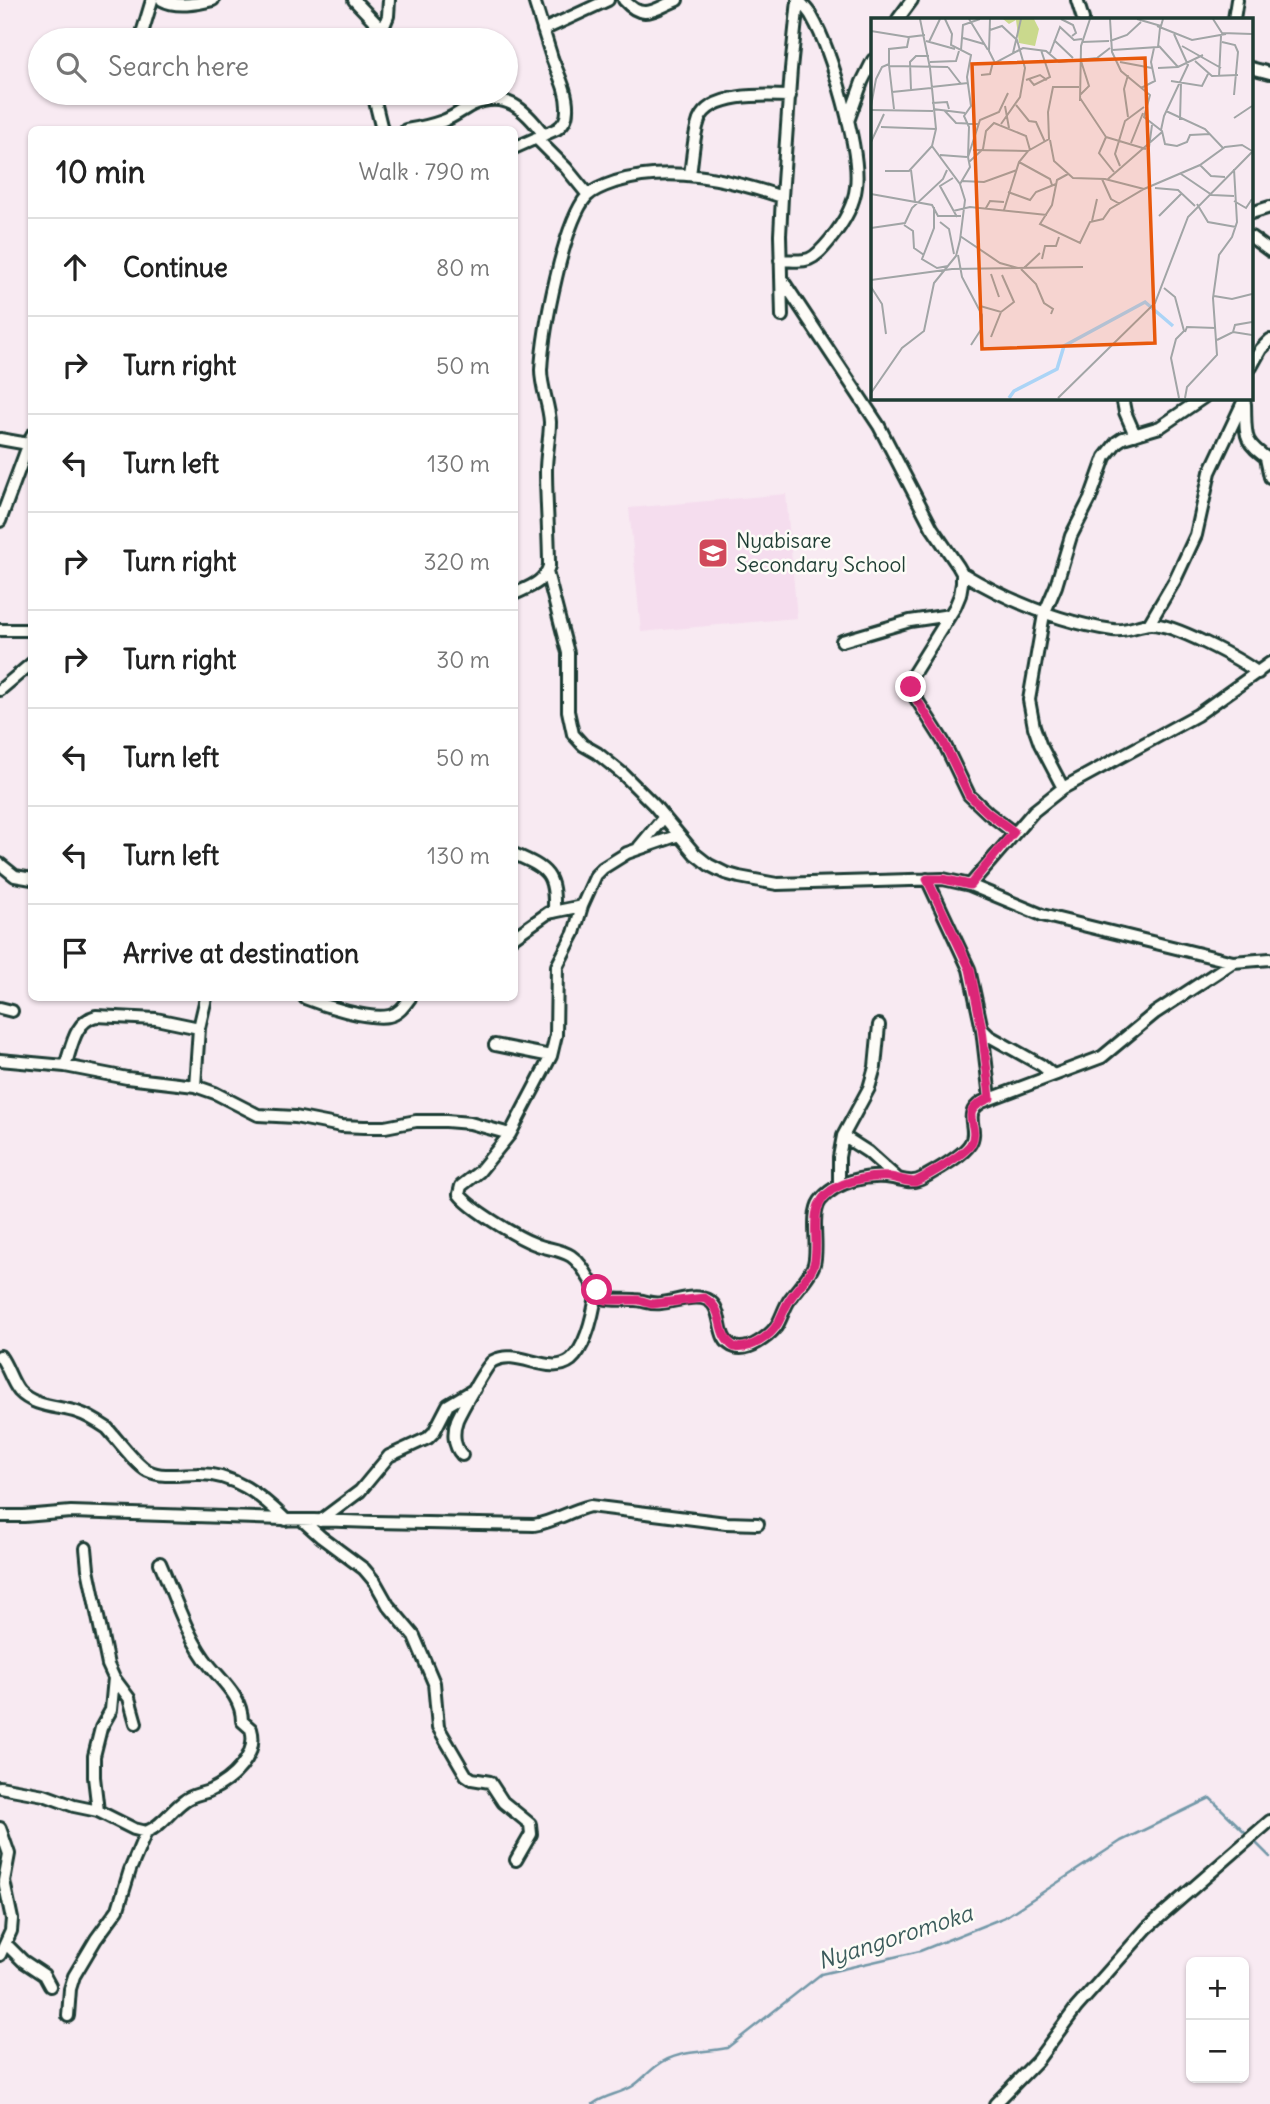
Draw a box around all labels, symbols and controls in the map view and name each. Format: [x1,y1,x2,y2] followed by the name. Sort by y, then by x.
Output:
[871,18,1252,399] inset map
[28,28,518,105] search box
[52,48,90,86] icon: search
[108,50,249,83] text: Search here
[56,153,145,191] text: 10 min
[359,157,490,186] text: Walk · 790 m
[56,248,94,286] icon: ahead
[123,251,228,284] text: Continue
[436,253,490,282] text: 80 m
[56,346,94,384] icon: right
[123,349,236,382] text: Turn right
[436,351,490,380] text: 50 m
[56,444,94,482] icon: left
[123,447,219,480] text: Turn left
[427,449,490,478] text: 130 m
[736,527,906,578] place label: Nyabisare Secondary School
[696,536,730,570] school or university icon: Nyabisare Secondary School
[56,542,94,580] icon: right
[123,545,236,578] text: Turn right
[424,547,490,576] text: 320 m
[56,640,94,678] icon: right
[123,643,236,676] text: Turn right
[436,645,490,674] text: 30 m
[895,671,926,702] route end
[56,738,94,776] icon: left
[123,741,219,774] text: Turn left
[436,743,490,772] text: 50 m
[56,836,94,874] icon: left
[123,839,219,872] text: Turn left
[427,841,490,870] text: 130 m
[56,934,94,972] icon: arrive
[123,937,359,970] text: Arrive at destination
[581,1274,612,1305] route start
[814,1897,978,1975] water label: Nyangoromoka
[1186,1957,1249,2083] map controls
[1186,1957,1249,2020] button: +
[1186,2020,1249,2083] button: −

